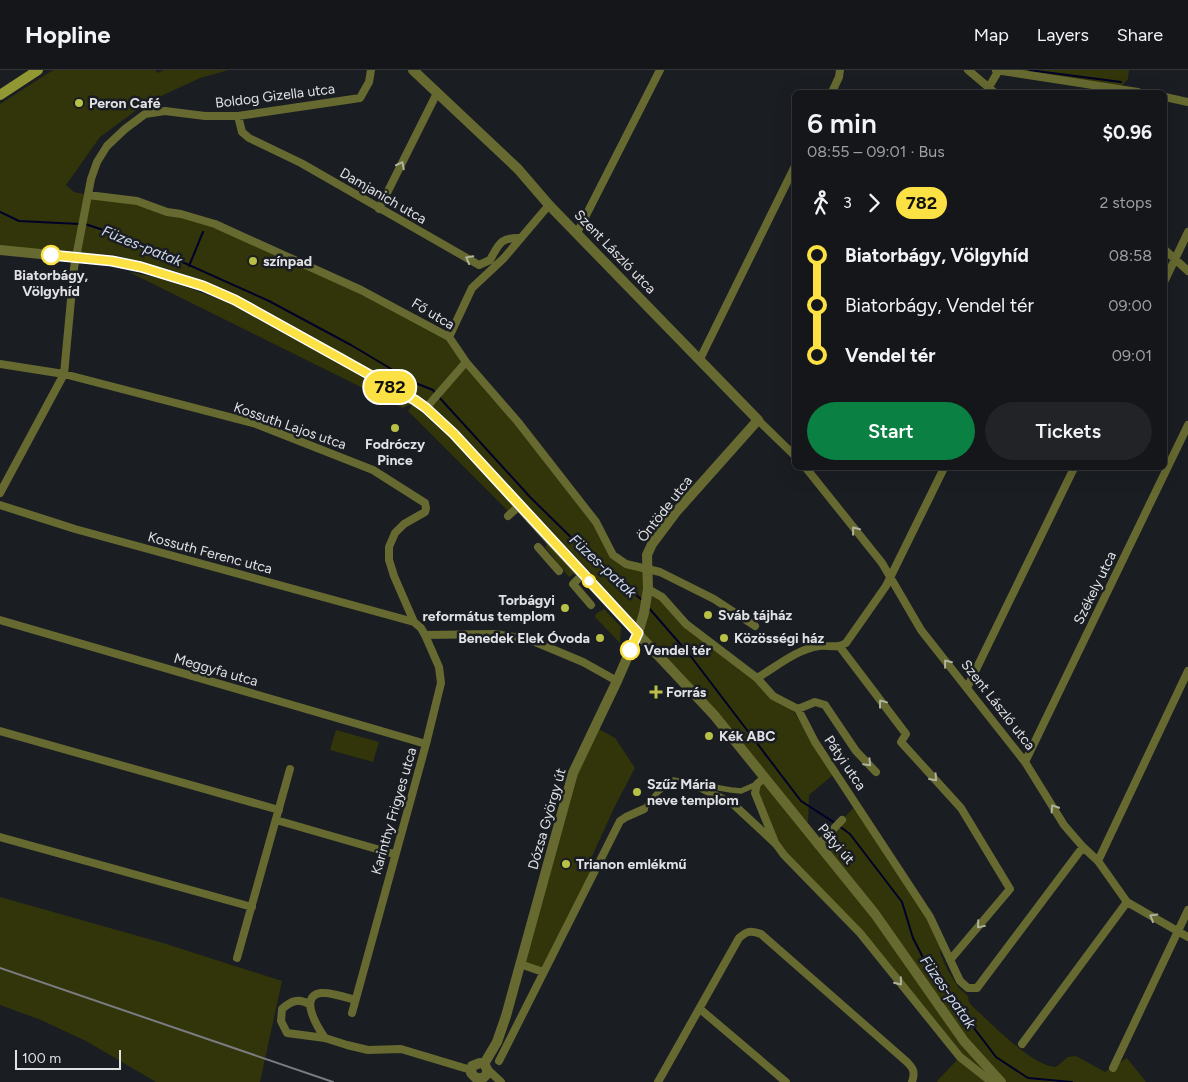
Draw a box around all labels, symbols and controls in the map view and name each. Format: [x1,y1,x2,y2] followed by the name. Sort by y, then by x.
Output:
[25,20,111,49] text: Hopline
[974,24,1009,46] text: Map
[1037,24,1089,46] text: Layers
[1117,24,1163,46] text: Share
[214,80,336,112] street label: Boldog Gizella utca
[89,95,161,112] place label: Peron Café
[73,97,85,109] marker: Peron Café
[807,106,877,140] text: 6 min
[1102,121,1152,144] text: $0.96
[807,142,945,161] text: 08:55 – 09:01 · Bus
[395,161,405,170] one-way arrow
[337,164,429,228] street label: Damjanich utca
[807,189,835,217] icon: walk
[860,189,888,217] icon: forward
[906,192,937,214] text: 782
[843,193,852,212] text: 3
[1099,193,1152,212] text: 2 stops
[571,207,659,297] street label: Szent László utca
[99,222,185,270] water label: Füzes-patak
[845,244,1029,267] text: Biatorbágy, Völgyhíd
[41,245,61,265] marker: Biatorbágy, Völgyhíd
[1109,246,1152,265] text: 08:58
[263,253,312,270] place label: színpad
[247,255,259,267] marker: színpad
[465,255,474,265] one-way arrow
[14,267,89,300] place label: Biatorbágy, Völgyhíd
[845,294,1034,317] text: Biatorbágy, Vendel tér
[409,295,457,333] street label: Fő utca
[1108,296,1152,315] text: 09:00
[845,344,936,367] text: Vendel tér
[1112,346,1152,365] text: 09:01
[361,371,419,403] line badge: 782
[374,376,406,398] text: 782
[231,399,349,453] street label: Kossuth Lajos utca
[807,402,975,460] button: Start
[985,402,1152,460] button: Tickets
[389,422,401,434] marker: Fodróczy Pince
[365,436,426,469] place label: Fodróczy Pince
[634,473,696,545] street label: Öntöde utca
[852,526,861,535] one-way arrow
[146,528,274,578] street label: Kossuth Ferenc utca
[566,531,641,602] water label: Füzes-patak
[1070,549,1120,627] street label: Székely utca
[582,574,596,588] unlabelled marker
[422,592,555,625] place label: Torbágyi református templom
[559,602,571,614] marker: Torbágyi református templom
[718,607,792,624] place label: Sváb tájház
[702,609,714,621] marker: Sváb tájház
[458,630,590,647] place label: Benedek Elek Óvoda
[734,630,824,647] place label: Közösségi ház
[594,632,606,644] marker: Benedek Elek Óvoda
[718,632,730,644] marker: Közösségi ház
[620,640,640,660] marker: Vendel tér
[644,642,711,659] place label: Vendel tér
[172,650,260,690] street label: Meggyfa utca
[957,656,1039,754] street label: Szent László utca
[945,660,953,669] one-way arrow
[666,684,707,701] place label: Forrás
[650,686,662,698] marker: Forrás
[879,700,887,709] one-way arrow
[719,728,775,745] place label: Kék ABC
[703,730,715,742] marker: Kék ABC
[821,732,869,794] street label: Pátyi utca
[368,745,420,877] street label: Karinthy Frigyes utca
[862,757,871,766] one-way arrow
[524,766,570,872] street label: Dózsa György út
[928,772,937,781] one-way arrow
[647,776,739,809] place label: Szűz Mária neve templom
[631,786,643,798] marker: Szűz Mária neve templom
[1050,805,1060,814] one-way arrow
[814,820,858,868] street label: Pátyi út
[576,856,686,873] place label: Trianon emlékmű
[560,858,572,870] marker: Trianon emlékmű
[1149,913,1158,923] one-way arrow
[977,919,986,928] one-way arrow
[916,952,980,1032] water label: Füzes-patak
[894,977,903,986] one-way arrow
[15,1047,121,1070] scale bar
[22,1050,61,1067] text: 100 m

